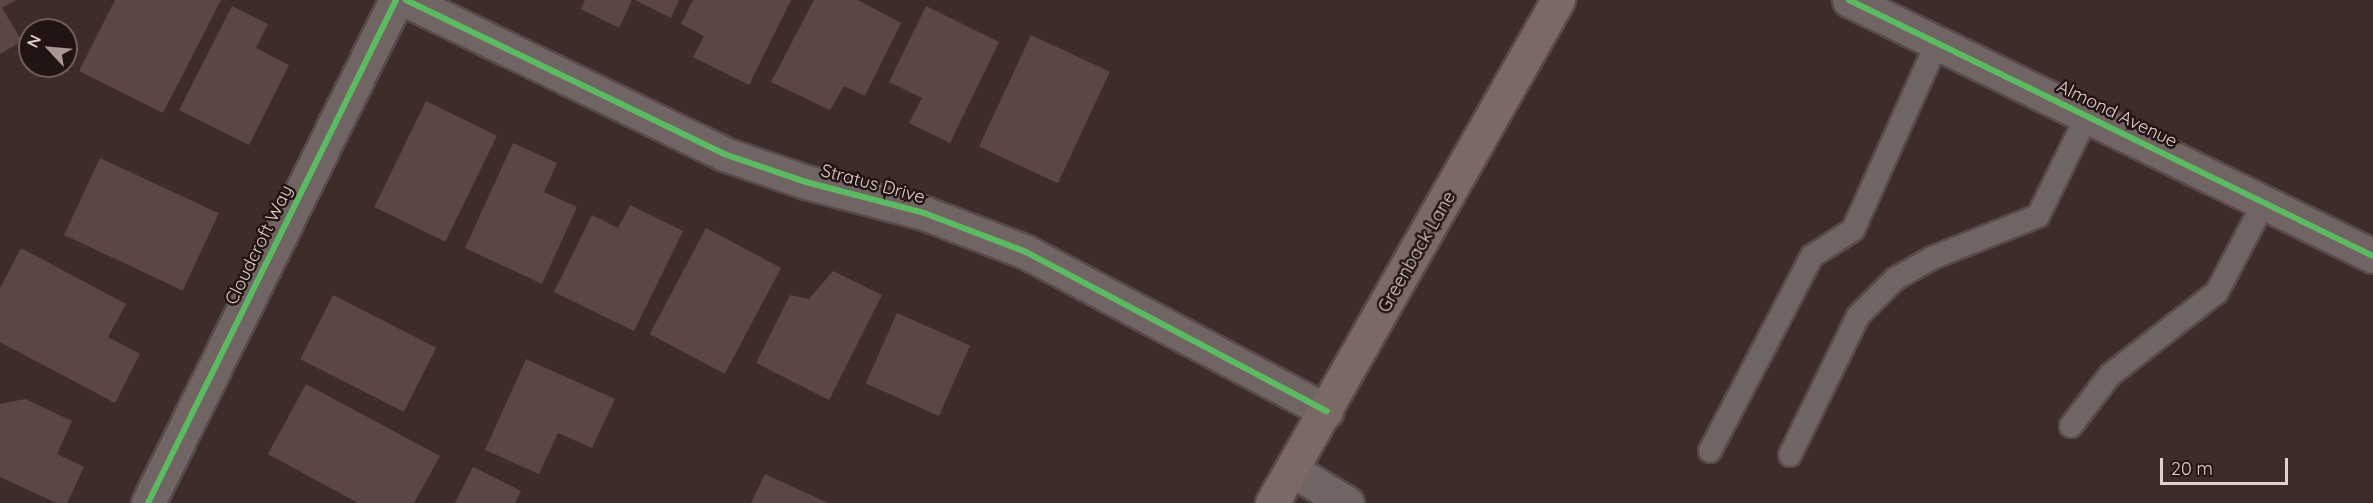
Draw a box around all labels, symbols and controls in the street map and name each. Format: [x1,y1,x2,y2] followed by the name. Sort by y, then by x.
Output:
[18,18,78,78] north arrow
[22,31,45,51] text: N
[2053,76,2181,152] street label: Almond Avenue
[819,160,927,208] street label: Stratus Drive
[221,182,297,308] street label: Cloudcroft Way
[1374,187,1460,317] street label: Greenback Lane
[2163,446,2290,484] scale bar
[2171,457,2213,480] text: 20 m

